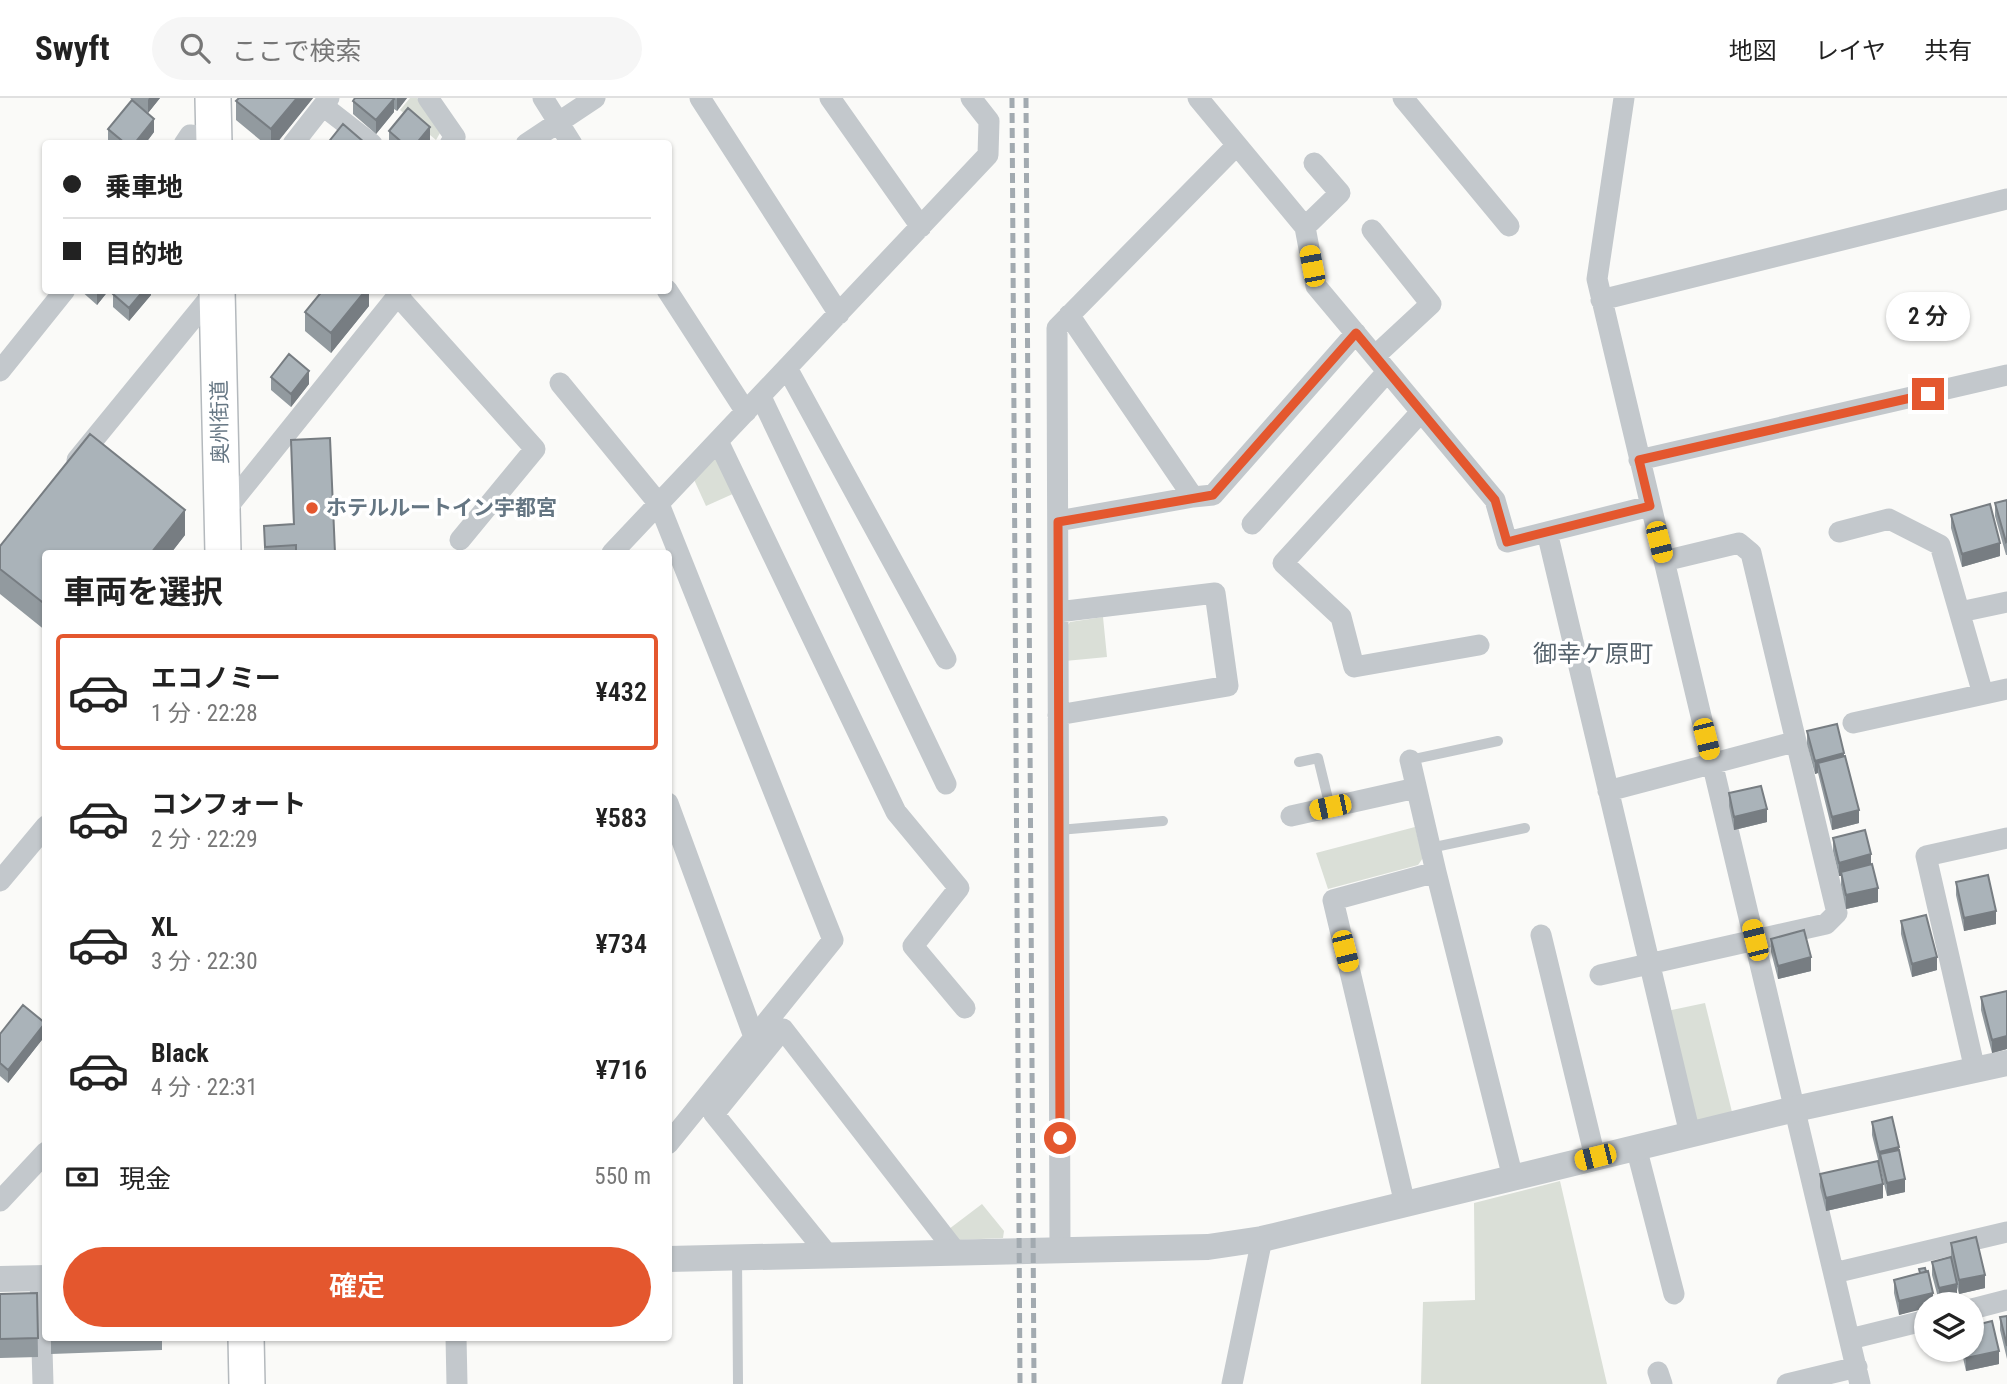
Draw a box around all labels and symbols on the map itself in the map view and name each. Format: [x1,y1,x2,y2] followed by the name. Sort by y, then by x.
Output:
[1298,243,1327,289] car
[1886,292,1970,342] callout: 2 分
[1912,378,1944,410] route end
[207,380,233,464] street label: 奥州街道
[326,496,557,520] place label: ホテルルートイン宇都宮
[304,500,320,516] marker: ホテルルートイン宇都宮
[1644,519,1675,565] car
[1533,640,1653,668] district label: 御幸ケ原町
[1691,716,1722,762] car
[1308,792,1353,822] car
[1740,917,1771,963] car
[1330,928,1361,974] car
[1044,1122,1076,1154] route start
[1573,1142,1618,1172] car

